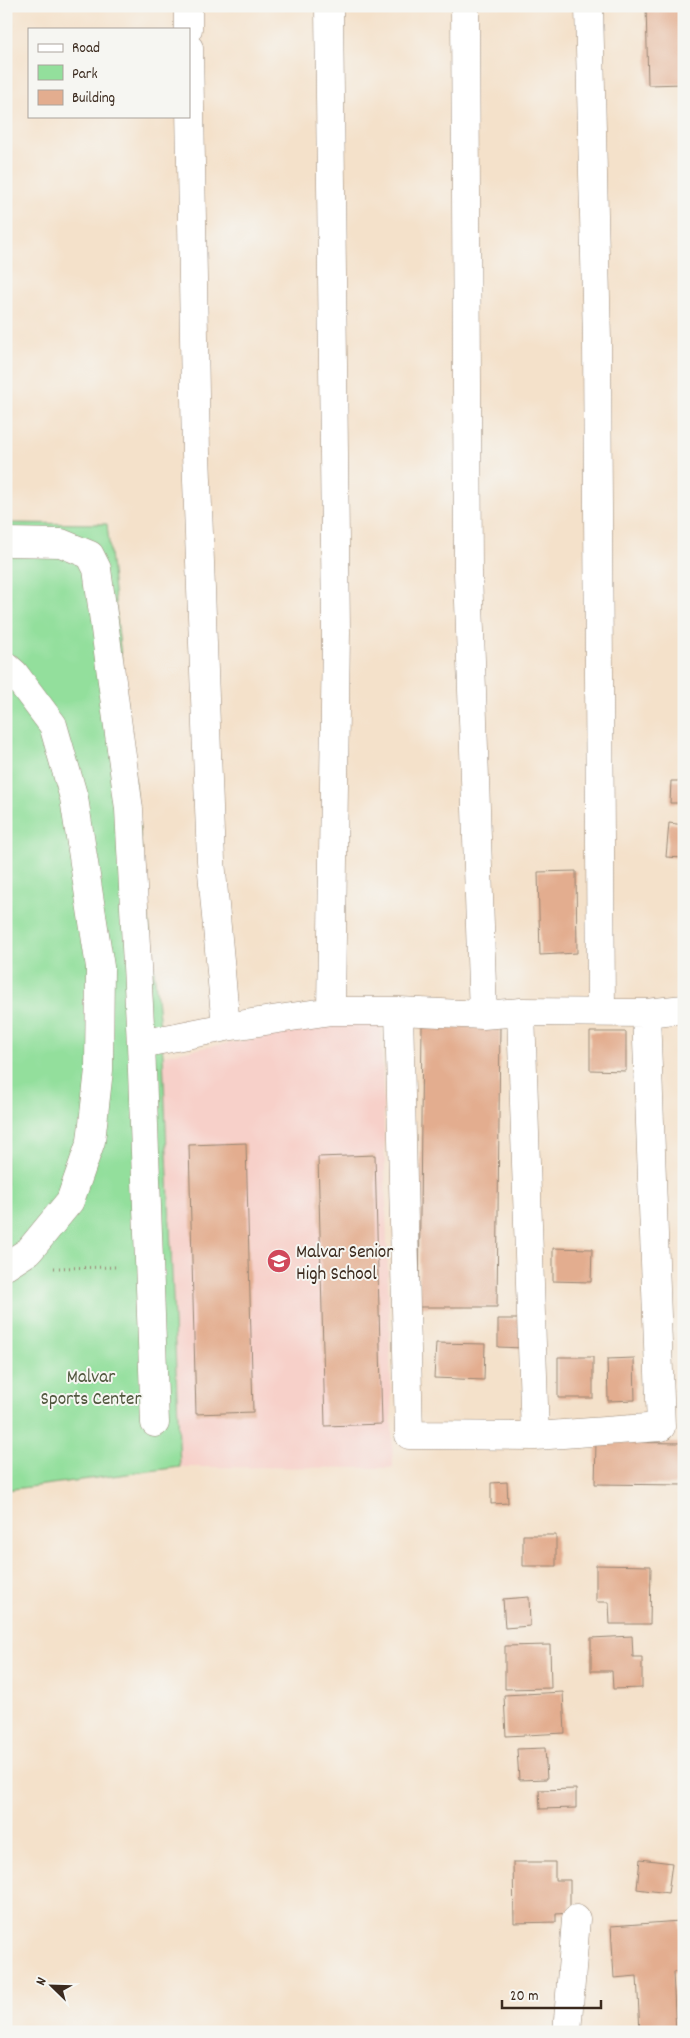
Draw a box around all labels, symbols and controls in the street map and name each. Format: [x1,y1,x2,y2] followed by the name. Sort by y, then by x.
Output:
[28,28,190,118] legend
[72,38,100,60] text: Road
[72,64,98,86] text: Park
[72,88,115,110] text: Building
[296,1240,393,1289] place label: Malvar Senior High School
[266,1248,292,1274] school or university icon: Malvar Senior High School
[41,1365,141,1414] park label: Malvar Sports Center
[28,1960,78,2010] north arrow
[31,1975,52,1989] text: N
[502,1978,601,2010] scale bar
[510,1986,538,2008] text: 20 m

